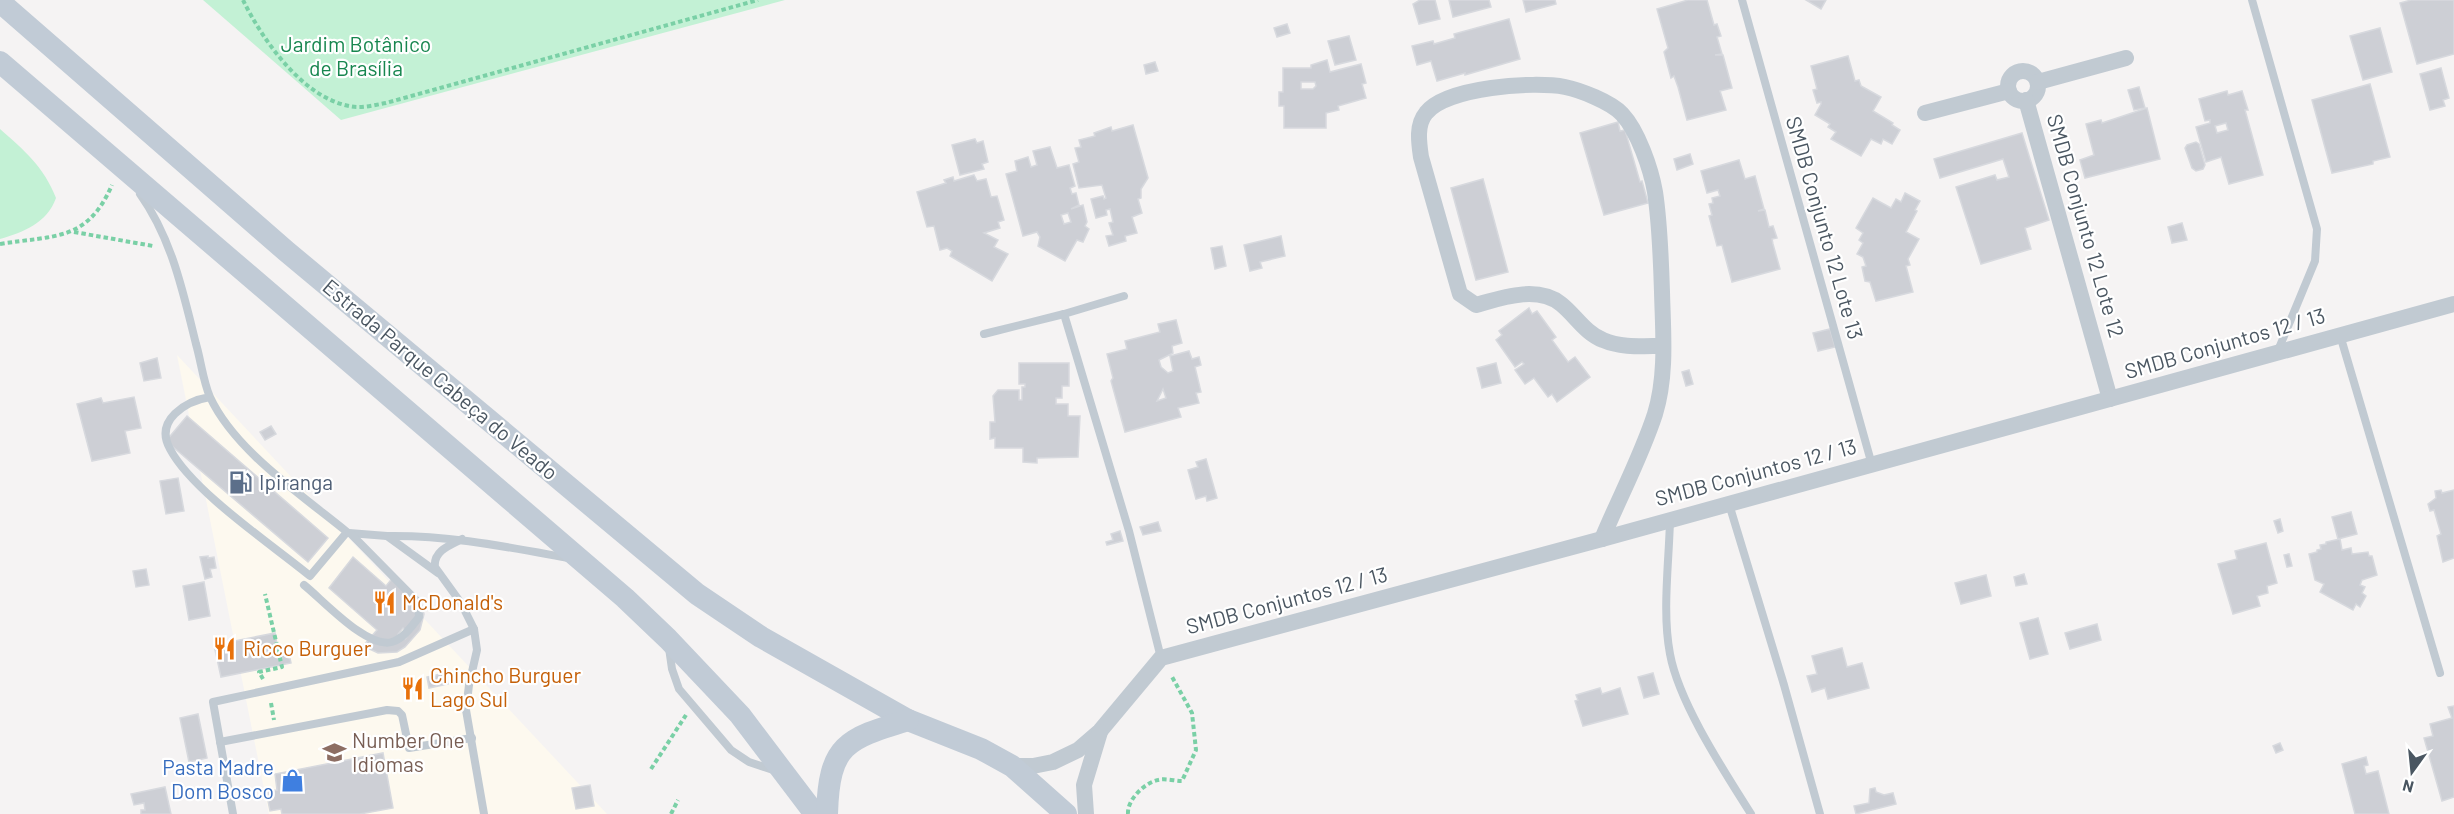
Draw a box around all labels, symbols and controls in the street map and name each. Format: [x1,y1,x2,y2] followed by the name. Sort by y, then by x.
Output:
[281,31,431,80] park label: Jardim Botânico de Brasília
[2043,111,2130,340] street label: SMDB Conjunto 12 Lote 12
[1782,113,1869,342] street label: SMDB Conjunto 12 Lote 13
[318,273,563,484] street label: Estrada Parque Cabeça do Veado
[2121,302,2328,383] street label: SMDB Conjuntos 12 / 13
[1652,433,1859,510] street label: SMDB Conjuntos 12 / 13
[259,469,333,494] place label: Ipiranga
[228,470,254,496] fuel station icon: Ipiranga
[1183,561,1390,638] street label: SMDB Conjuntos 12 / 13
[402,589,503,614] place label: McDonald's
[371,590,397,616] restaurant icon: McDonald's
[243,635,372,660] place label: Ricco Burguer
[212,636,238,662] restaurant icon: Ricco Burguer
[430,662,582,711] place label: Chincho Burguer Lago Sul
[399,675,425,701] restaurant icon: Chincho Burguer Lago Sul
[352,727,465,776] place label: Number One Idiomas
[321,740,347,766] school or university icon: Number One Idiomas
[2382,742,2442,802] north arrow
[162,754,274,803] place label: Pasta Madre Dom Bosco
[279,767,305,793] shop icon: Pasta Madre Dom Bosco
[2400,776,2416,798] text: N

